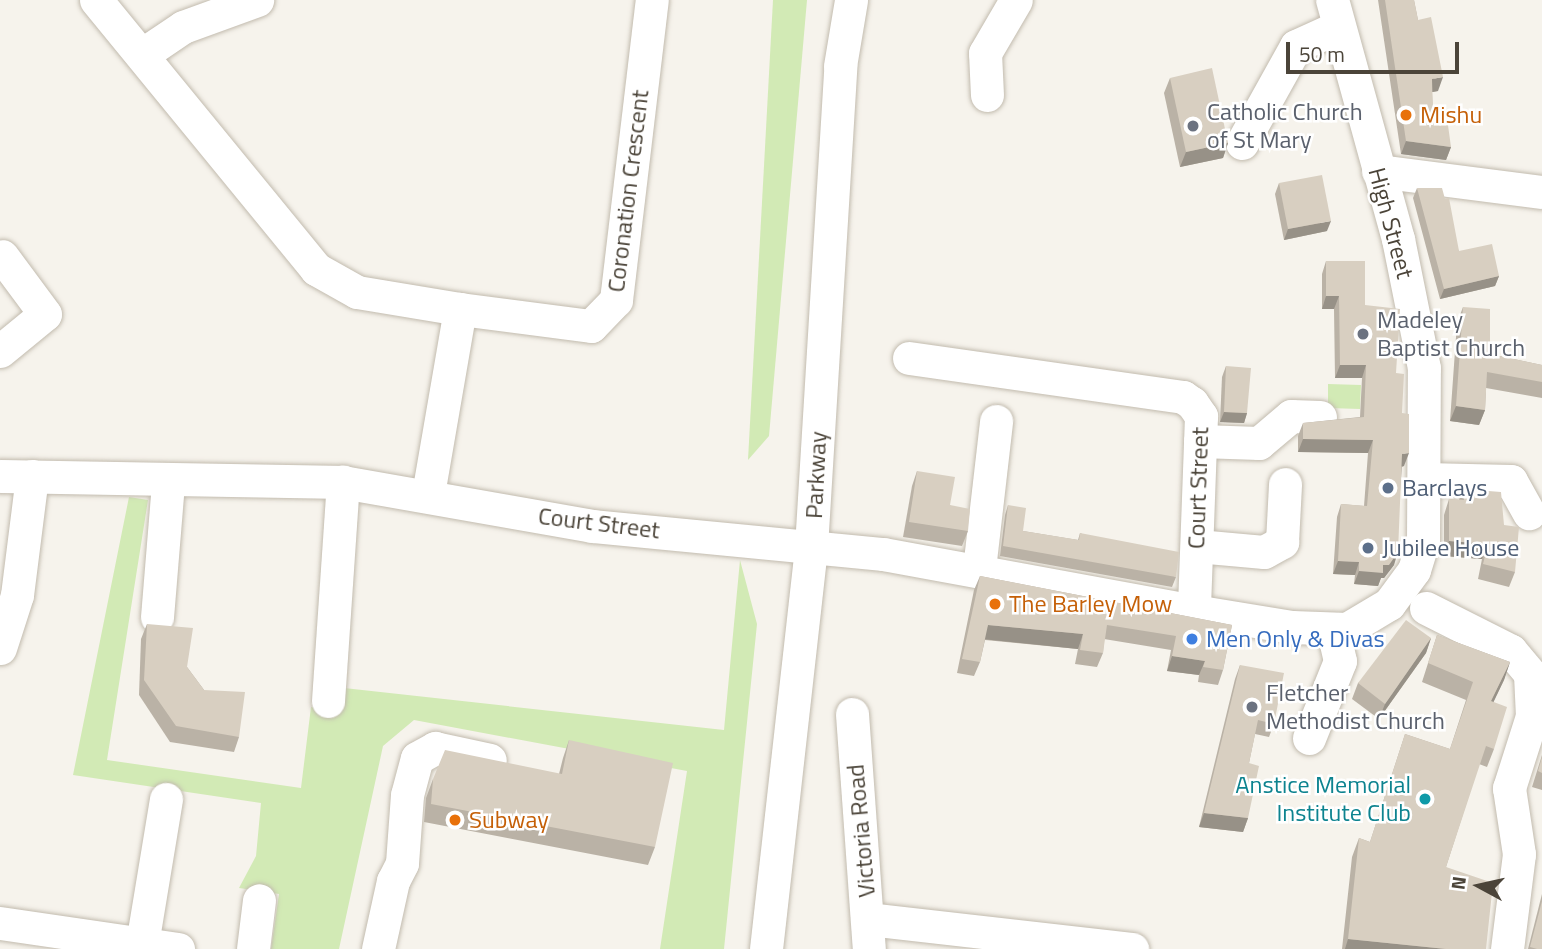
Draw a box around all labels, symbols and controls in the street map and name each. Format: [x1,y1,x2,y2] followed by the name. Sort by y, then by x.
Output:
[1290,28,1463,72] scale bar
[1299,38,1345,70] text: 50 m
[601,88,655,294] street label: Coronation Crescent
[1207,98,1363,154] place label: Catholic Church of St Mary
[1420,101,1482,129] place label: Mishu
[1398,107,1414,123] marker: Mishu
[1185,118,1201,134] marker: Catholic Church of St Mary
[1362,164,1420,282] street label: High Street
[1377,306,1525,362] place label: Madeley Baptist Church
[1355,326,1371,342] marker: Madeley Baptist Church
[1181,426,1215,550] street label: Court Street
[799,431,833,519] street label: Parkway
[1402,474,1487,502] place label: Barclays
[1380,480,1396,496] marker: Barclays
[537,501,661,545] street label: Court Street
[1382,534,1519,562] place label: Jubilee House
[1360,540,1376,556] marker: Jubilee House
[1009,590,1172,618] place label: The Barley Mow
[987,596,1003,612] marker: The Barley Mow
[1206,625,1385,653] place label: Men Only & Divas
[1184,631,1200,647] marker: Men Only & Divas
[1266,679,1445,735] place label: Fletcher Methodist Church
[1244,699,1260,715] marker: Fletcher Methodist Church
[841,763,881,899] street label: Victoria Road
[1235,771,1411,827] place label: Anstice Memorial Institute Club
[1417,791,1433,807] marker: Anstice Memorial Institute Club
[469,806,549,834] place label: Subway
[447,812,463,828] marker: Subway
[1444,851,1514,921] north arrow
[1442,874,1473,892] text: N

